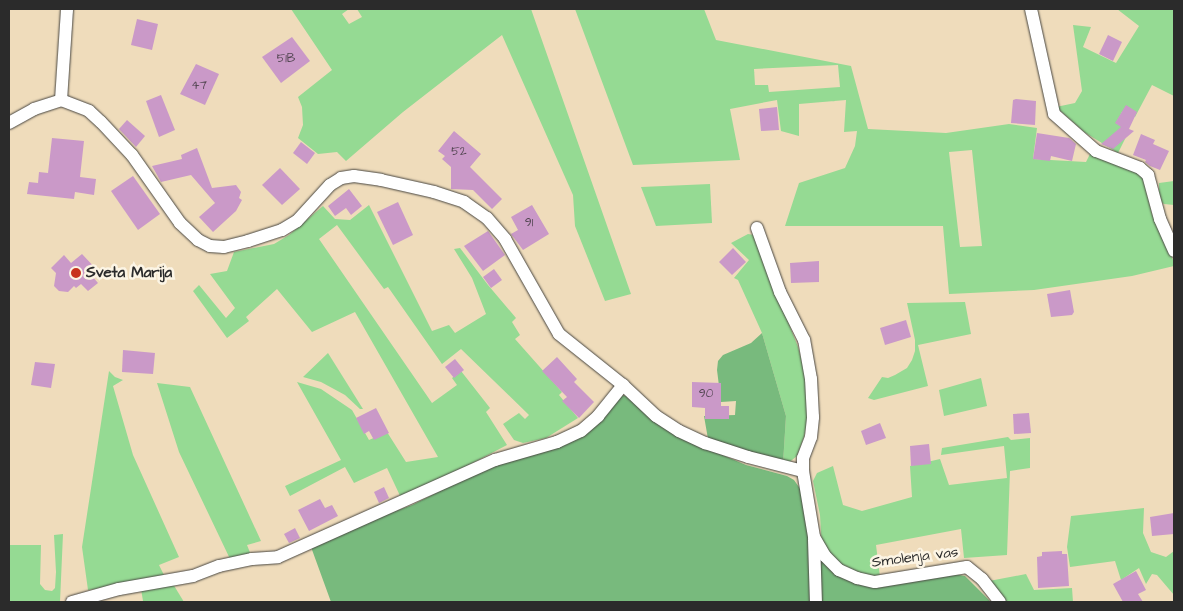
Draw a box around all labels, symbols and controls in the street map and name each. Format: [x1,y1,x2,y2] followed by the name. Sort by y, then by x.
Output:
[277,52,295,66] house number: 51B
[191,79,207,93] house number: 47
[451,145,467,159] house number: 52
[525,216,533,230] house number: 91
[86,264,172,282] place label: Sveta Marija
[70,267,82,279] marker: Sveta Marija
[699,387,713,401] house number: 90
[871,543,959,571] street label: Smolenja vas

